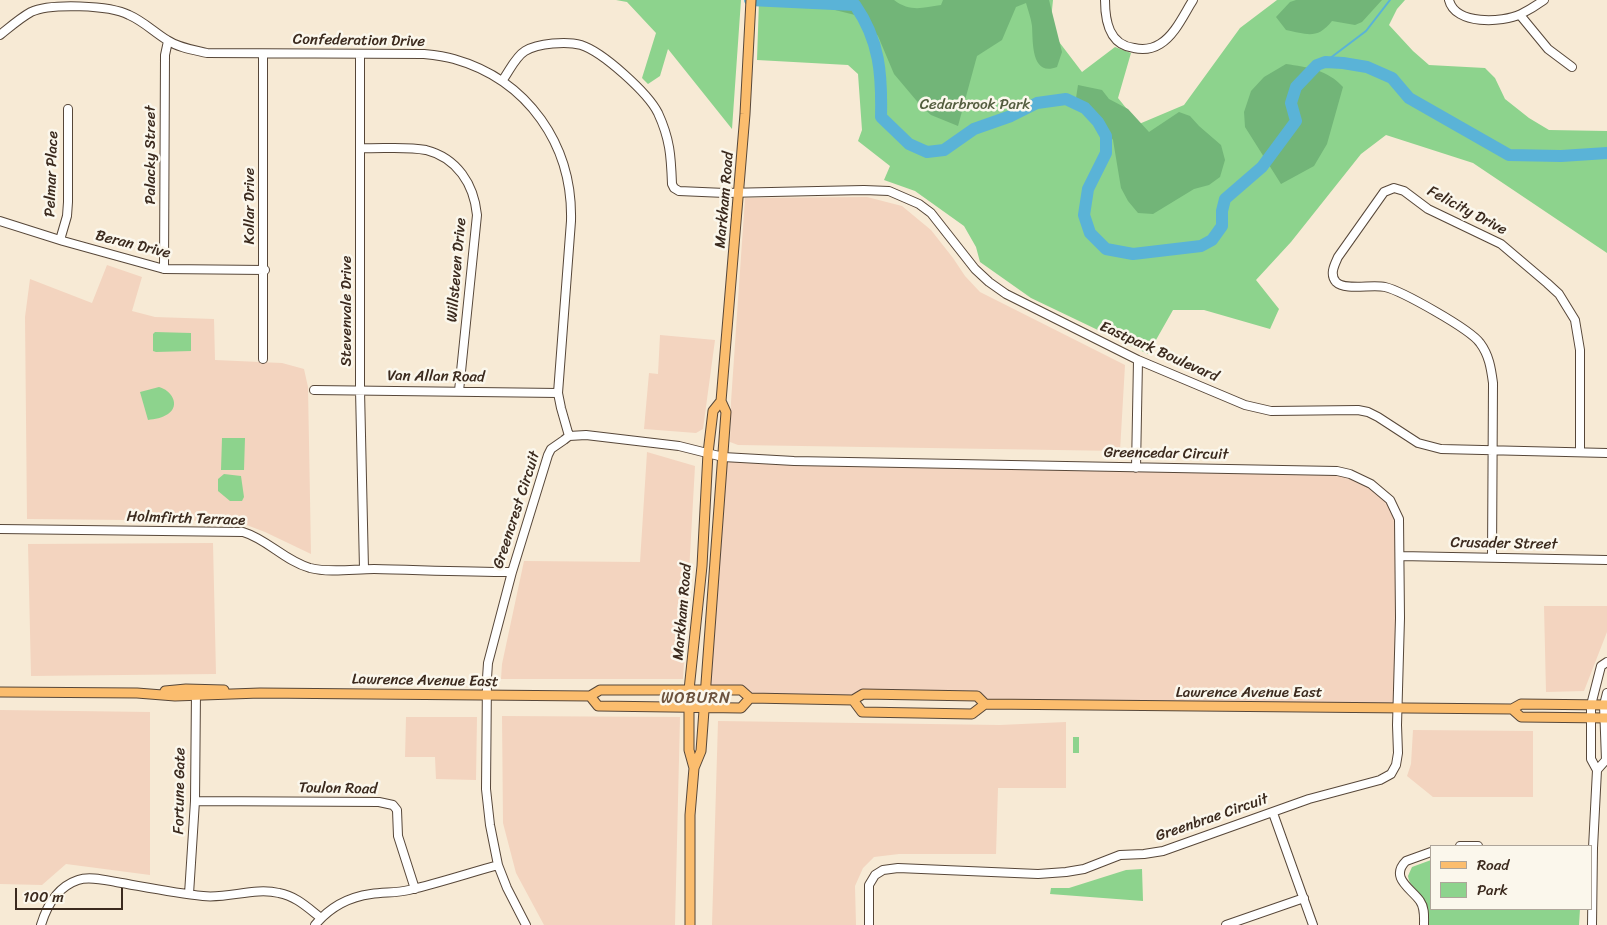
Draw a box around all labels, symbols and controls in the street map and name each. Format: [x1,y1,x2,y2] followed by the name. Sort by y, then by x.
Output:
[293,31,425,51] street label: Confederation Drive
[920,96,1030,114] park label: Cedarbrook Park
[142,105,160,205] street label: Palacky Street
[41,131,63,217] street label: Pelmar Place
[712,151,738,249] street label: Markham Road
[241,168,259,244] street label: Kollar Drive
[1424,182,1510,240] street label: Felicity Drive
[443,217,471,323] street label: Willsteven Drive
[94,227,172,263] street label: Beran Drive
[338,256,356,366] street label: Stevenvale Drive
[1097,318,1221,386] street label: Eastpark Boulevard
[387,367,485,387] street label: Van Allan Road
[1104,444,1228,464] street label: Greencedar Circuit
[490,449,544,571] street label: Greencrest Circuit
[126,508,246,530] street label: Holmfirth Terrace
[1450,534,1558,554] street label: Crusader Street
[670,563,696,661] street label: Markham Road
[352,671,498,691] street label: Lawrence Avenue East
[1176,684,1322,702] street label: Lawrence Avenue East
[660,689,732,709] district label: WOBURN
[170,747,190,835] street label: Fortune Gate
[299,779,377,799] street label: Toulon Road
[1153,790,1271,846] street label: Greenbrae Circuit
[1430,845,1592,910] legend
[1477,852,1509,878] text: Road
[1477,877,1508,903] text: Park
[18,878,125,910] scale bar
[23,884,64,910] text: 100 m

